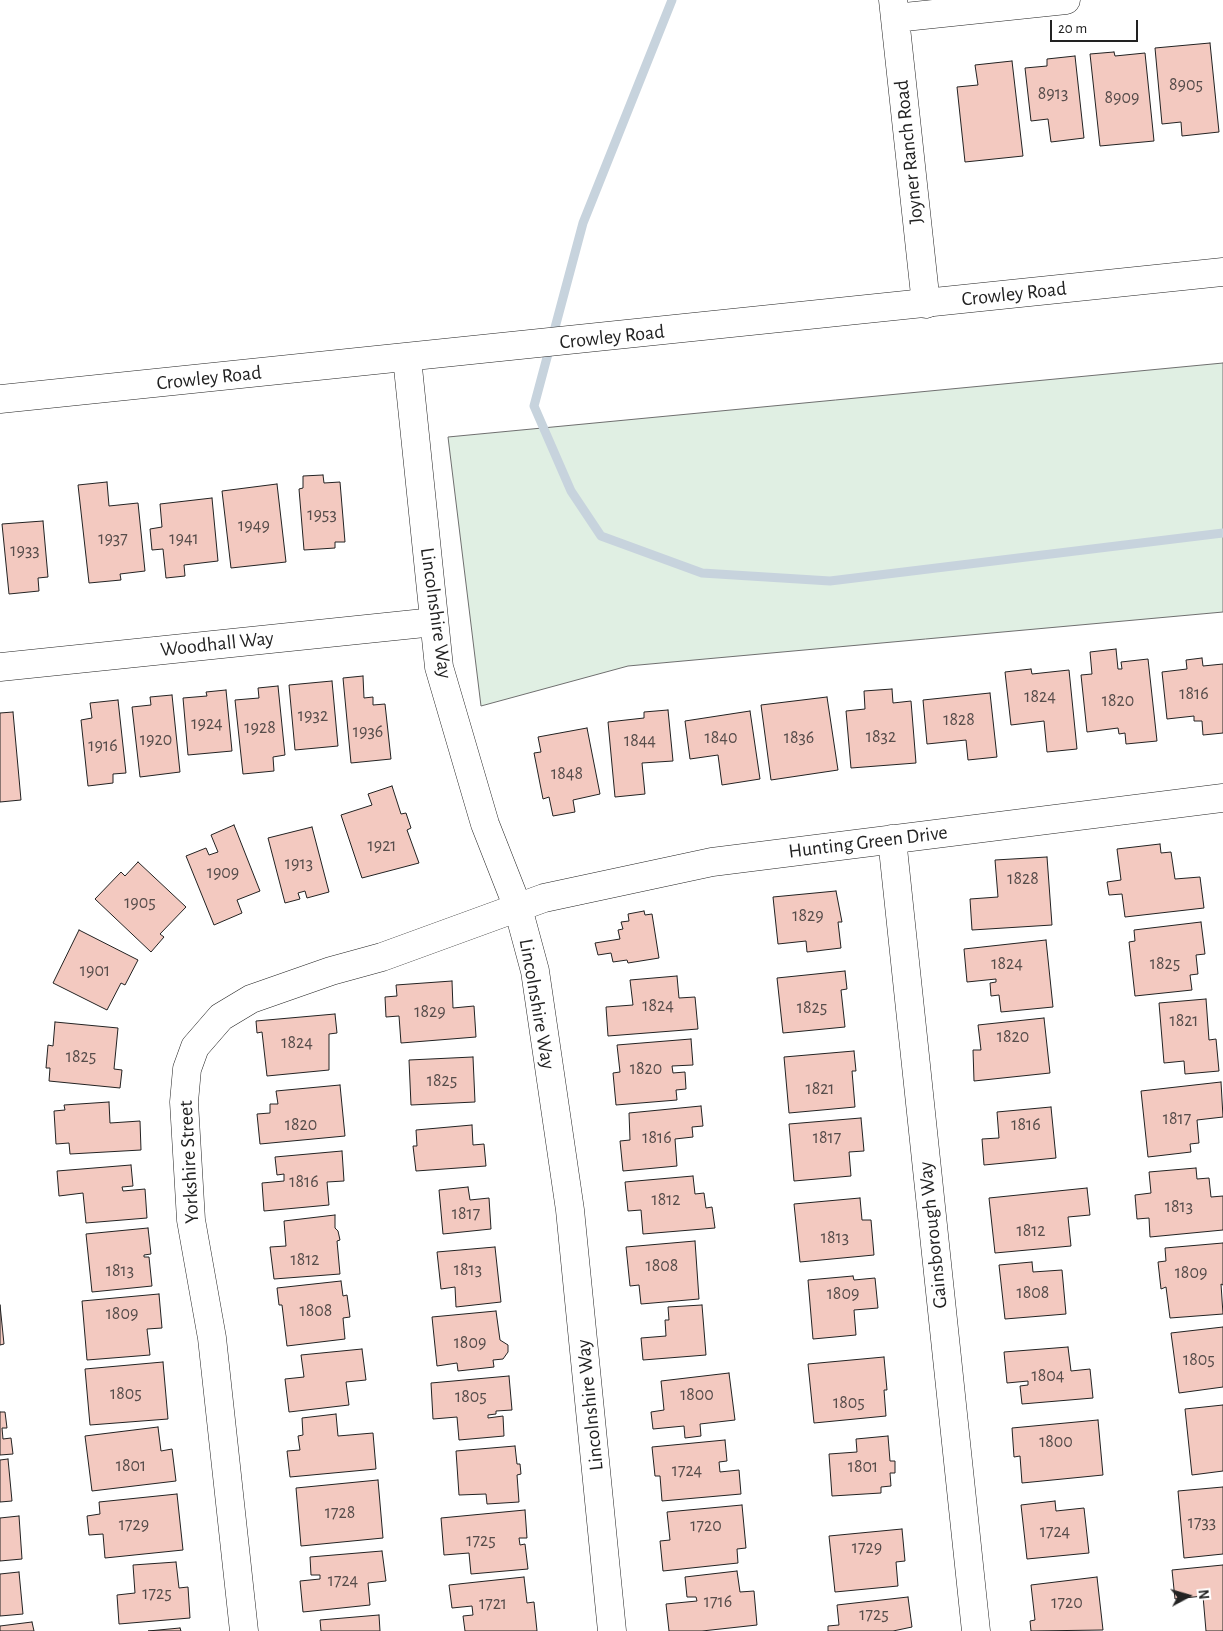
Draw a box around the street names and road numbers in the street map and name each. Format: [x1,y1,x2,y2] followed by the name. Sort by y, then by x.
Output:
[890,79,928,225] street label: Joyner Ranch Road
[960,277,1068,311] street label: Crowley Road
[558,320,666,354] street label: Crowley Road
[155,361,263,395] street label: Crowley Road
[415,546,457,680] street label: Lincolnshire Way
[159,626,275,662] street label: Woodhall Way
[787,820,949,864] street label: Hunting Green Drive
[514,937,560,1071] street label: Lincolnshire Way
[174,1100,204,1224] street label: Yorkshire Street
[913,1160,953,1310] street label: Gainsborough Way
[571,1338,609,1472] street label: Lincolnshire Way

